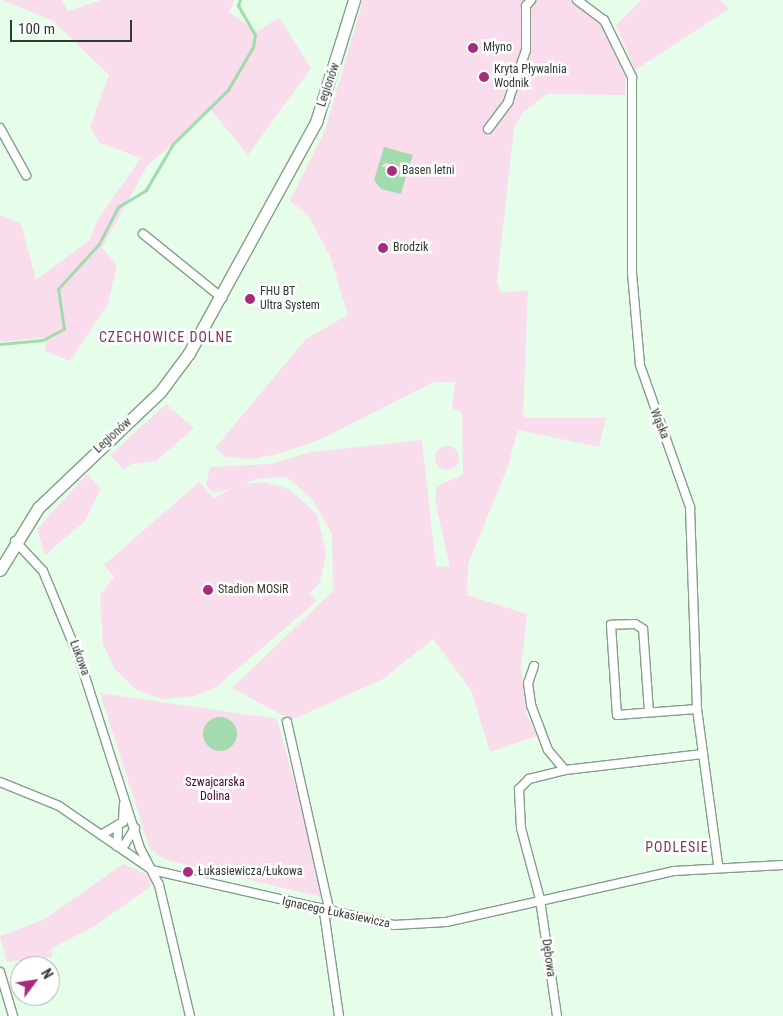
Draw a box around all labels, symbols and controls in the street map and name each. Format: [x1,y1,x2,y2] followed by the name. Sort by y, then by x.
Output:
[12,10,135,42] scale bar
[18,20,55,38] text: 100 m
[483,41,512,55] place label: Młyno
[467,42,479,54] marker: Młyno
[315,61,343,109] street label: Legionów
[494,63,567,91] place label: Kryta Pływalnia Wodnik
[478,71,490,83] marker: Kryta Pływalnia Wodnik
[402,164,454,178] place label: Basen letni
[386,165,398,177] marker: Basen letni
[393,241,428,255] place label: Brodzik
[377,242,389,254] marker: Brodzik
[260,285,320,313] place label: FHU BT Ultra System
[244,293,256,305] marker: FHU BT Ultra System
[97,329,235,345] district label: CZECHOWICE DOLNE
[646,407,672,441] street label: Wąska
[91,415,135,457] street label: Legionów
[218,583,288,597] place label: Stadion MOSiR
[202,584,214,596] marker: Stadion MOSiR
[66,638,92,678] street label: Łukowa
[185,776,245,804] park label: Szwajcarska Dolina
[644,839,710,855] district label: PODLESIE
[198,865,303,879] place label: Łukasiewicza/Łukowa
[182,866,194,878] marker: Łukasiewicza/Łukowa
[281,895,391,931] street label: Ignacego Łukasiewicza
[538,938,558,978] street label: Dębowa
[10,956,60,1006] north arrow
[38,966,56,982] text: N

